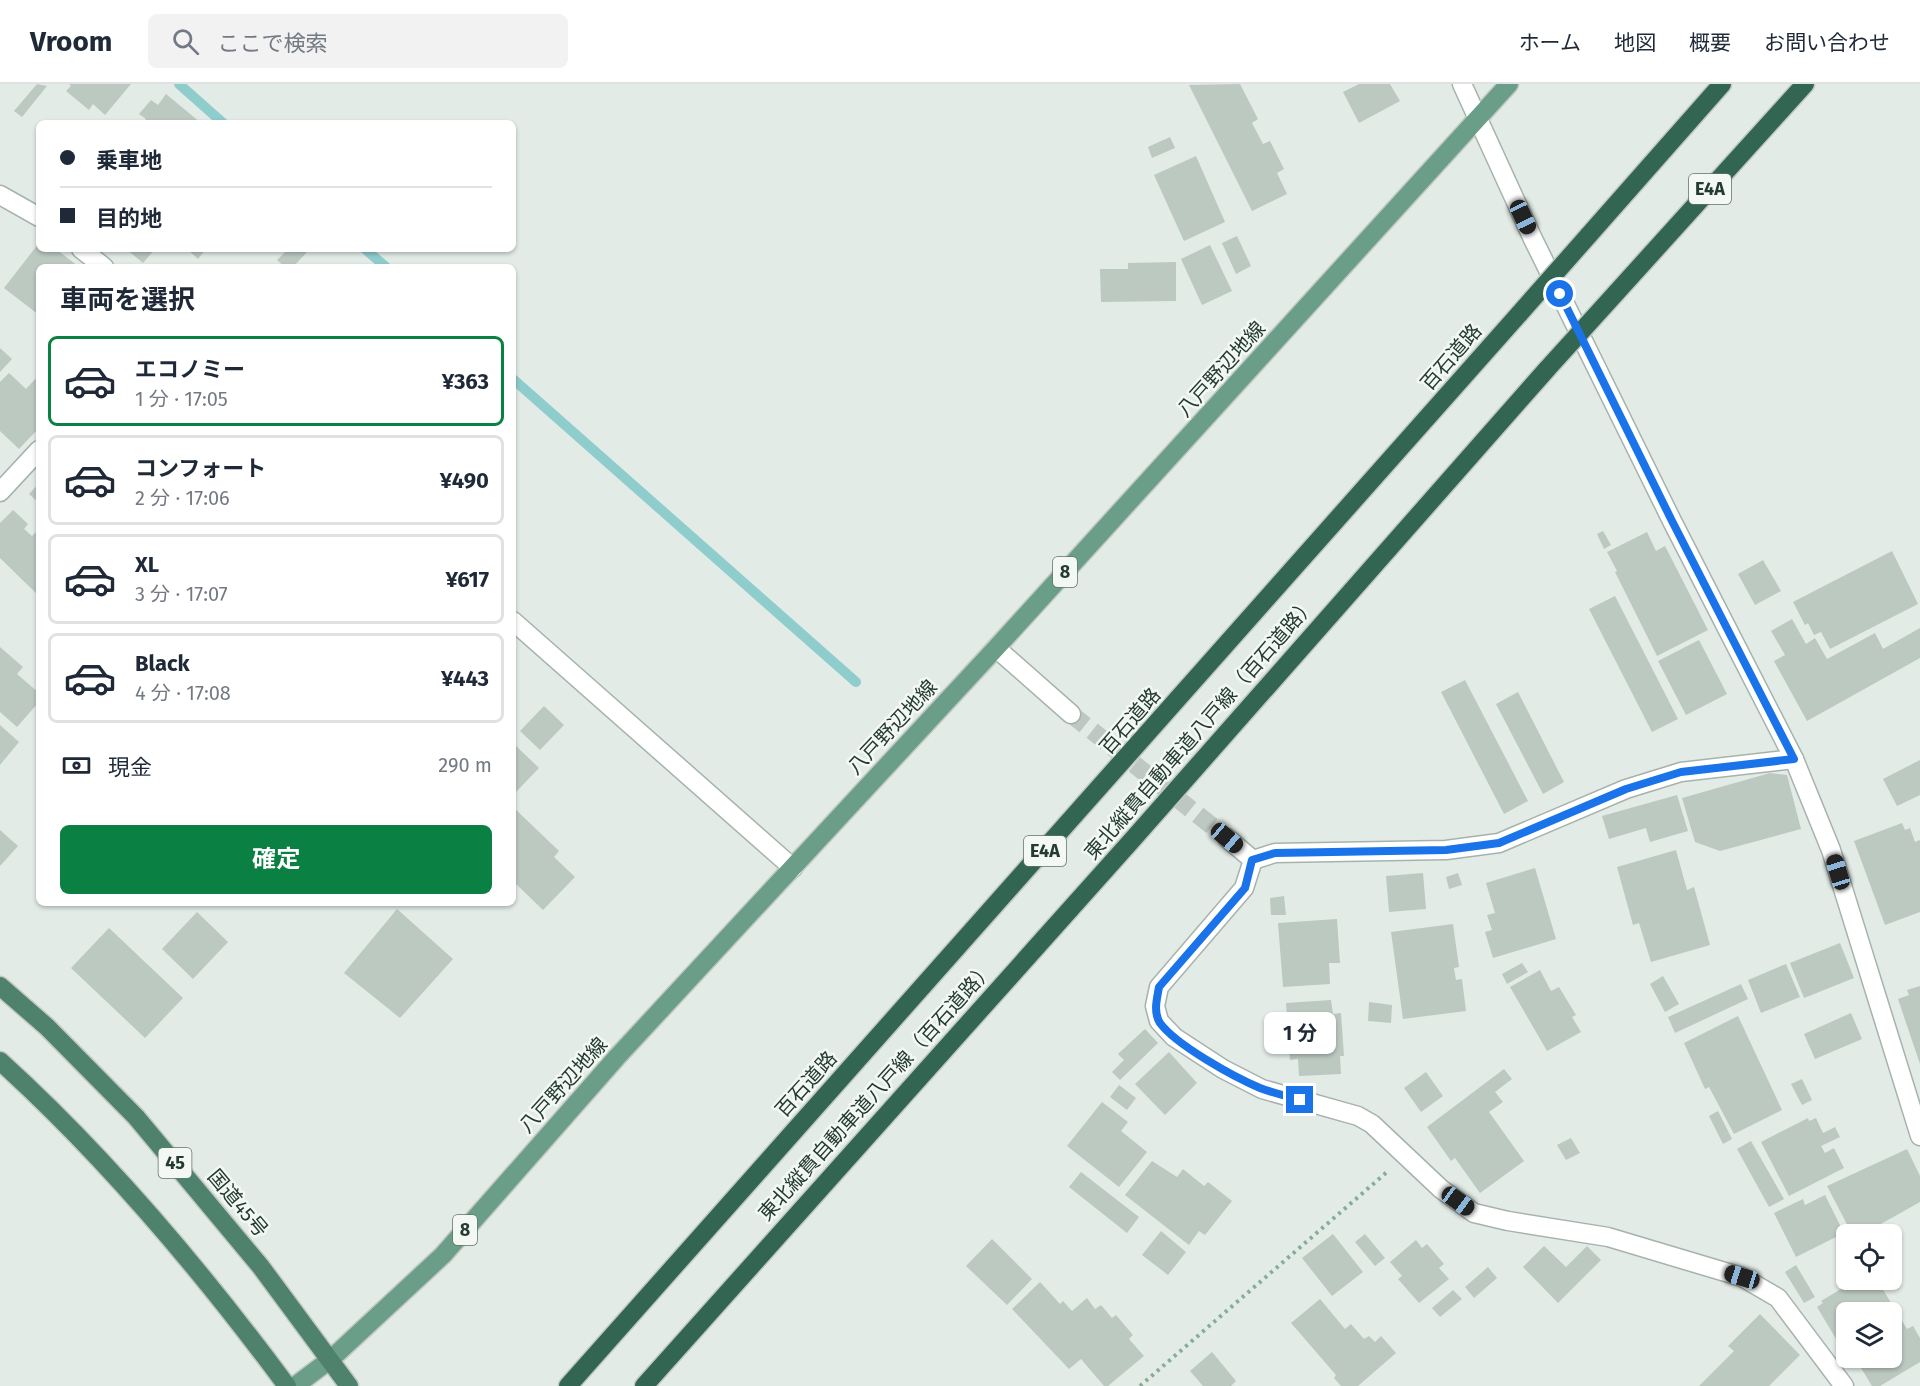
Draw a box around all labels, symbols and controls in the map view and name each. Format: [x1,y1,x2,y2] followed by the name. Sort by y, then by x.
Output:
[148,14,568,68] search box
[30,25,112,58] text: Vroom
[169,25,202,58] icon: search
[217,30,327,57] text: ここで検索
[1519,30,1581,56] text: ホーム
[1614,30,1656,56] text: 地図
[1689,30,1731,56] text: 概要
[1764,30,1890,56] text: お問い合わせ
[96,147,162,174] text: 乗車地
[1689,174,1731,204] road number: E4A
[1507,197,1539,237] car
[96,205,162,232] text: 目的地
[1546,280,1573,307] route start
[60,284,195,316] text: 車両を選択
[1172,316,1270,422] street label: 八戸野辺地線
[1416,319,1486,395] street label: 百石道路
[63,354,117,408] icon: car
[135,356,245,383] text: エコノミー
[442,368,489,395] text: ¥363
[135,387,228,411] text: 1 分 · 17:05
[63,453,117,507] icon: car
[135,455,266,482] text: コンフォート
[440,467,489,494] text: ¥490
[135,486,230,510] text: 2 分 · 17:06
[135,551,159,578] text: XL
[63,552,117,606] icon: car
[1053,557,1077,587] road number: 8
[445,566,489,593] text: ¥617
[135,582,228,606] text: 3 分 · 17:07
[1079,592,1321,864] street label: 東北縦貫自動車道八戸線（百石道路）
[135,650,190,677] text: Black
[63,651,117,705] icon: car
[441,665,489,692] text: ¥443
[842,675,942,779] street label: 八戸野辺地線
[135,681,231,705] text: 4 分 · 17:08
[1095,683,1165,759] street label: 百石道路
[60,749,93,782] icon: cash
[438,753,492,777] text: 290 m
[108,754,152,781] text: 現金
[1207,820,1247,856] car
[60,825,492,894] button: 確定
[1024,836,1066,866] road number: E4A
[1824,852,1852,892] car
[753,957,999,1225] street label: 東北縦貫自動車道八戸線（百石道路）
[1264,1013,1336,1055] callout: 1 分
[1283,1021,1317,1045] text: 1 分
[514,1032,612,1138] street label: 八戸野辺地線
[770,1046,842,1122] street label: 百石道路
[1286,1086,1313,1113] route end
[158,1148,192,1178] road number: 45
[203,1164,273,1242] street label: 国道45号
[1438,1183,1478,1219] car
[453,1215,477,1245] road number: 8
[1836,1224,1902,1368] map controls
[1836,1224,1902,1290] button: locate
[1722,1263,1762,1291] car
[1836,1302,1902,1368] button: layers

